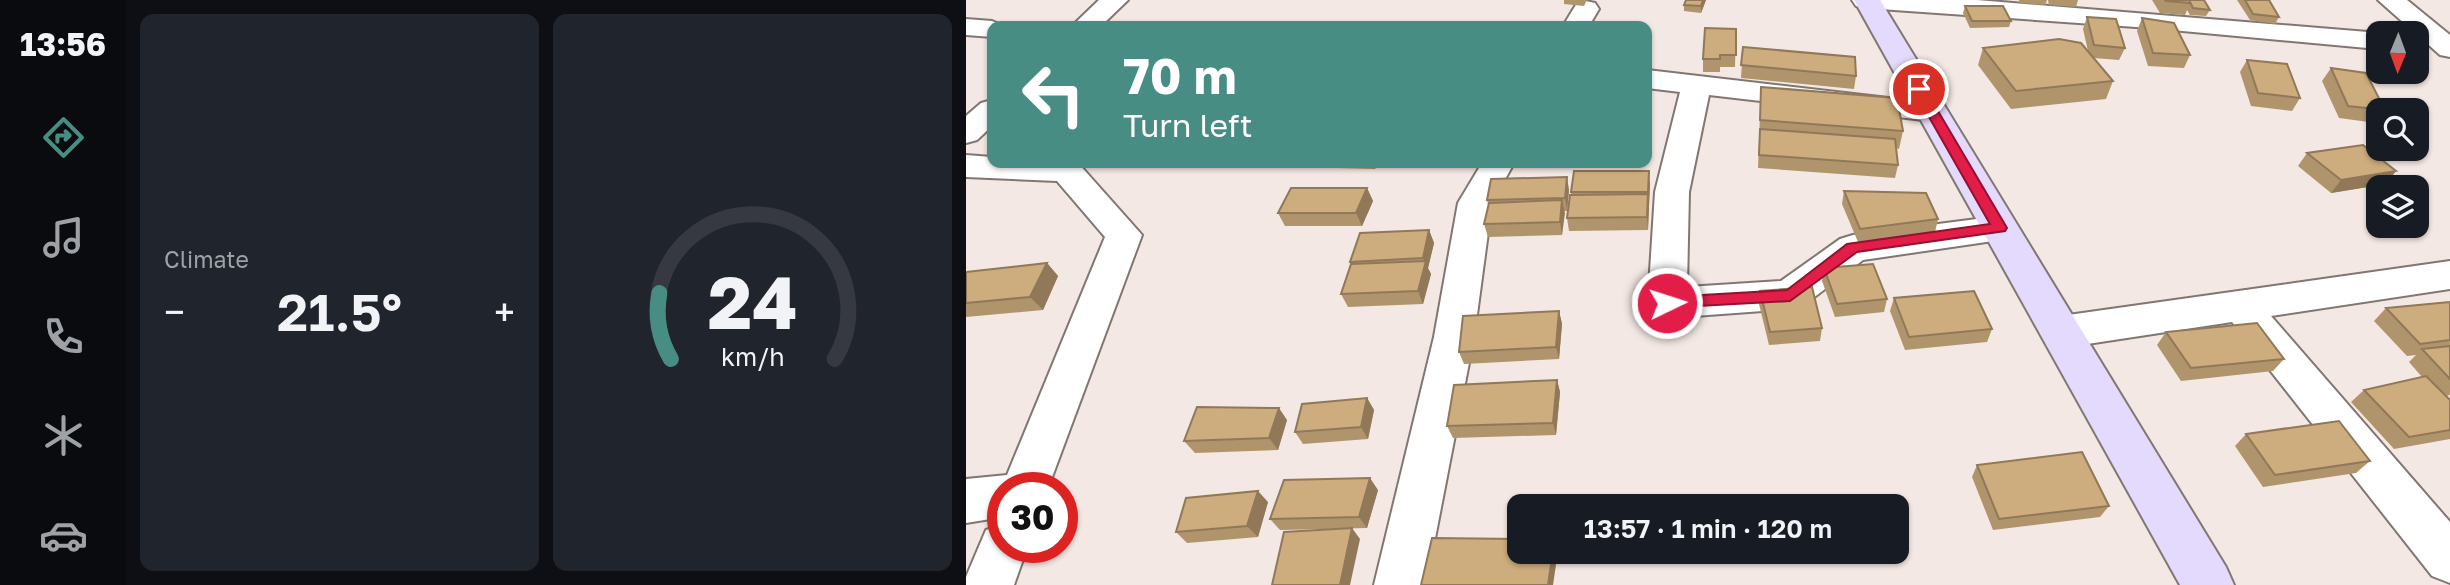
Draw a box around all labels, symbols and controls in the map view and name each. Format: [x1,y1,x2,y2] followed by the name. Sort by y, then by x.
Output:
[2366,21,2429,84] north arrow
[2366,21,2429,238] map controls
[20,25,106,63] text: 13:56
[1123,46,1237,105] text: 70 m
[1008,49,1099,140] icon: left
[1889,59,1949,119] pin
[1900,70,1938,108] icon: arrive
[2366,98,2429,161] button: search
[1123,106,1252,144] text: Turn left
[39,113,88,162] icon: directions
[2366,175,2429,238] button: layers
[39,213,88,262] icon: music
[164,245,249,273] text: Climate
[708,258,797,345] text: 24
[1630,266,1704,340] position arrow
[277,280,402,342] text: 21.5°
[164,289,185,334] text: −
[494,289,515,334] text: +
[39,312,88,361] icon: phone
[721,340,784,371] text: km/h
[39,411,88,460] icon: climate
[987,472,1078,563] speed limit sign: 30
[39,511,88,560] icon: car
[1584,513,1832,544] text: 13:57 · 1 min · 120 m

